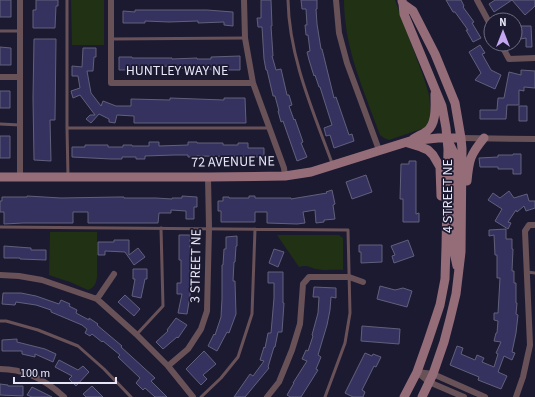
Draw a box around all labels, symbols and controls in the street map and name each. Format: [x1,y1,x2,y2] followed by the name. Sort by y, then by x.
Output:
[483,12,523,52] north arrow
[499,15,507,30] text: N
[126,61,228,81] street label: HUNTLEY WAY NE
[191,151,275,173] street label: 72 AVENUE NE
[438,159,458,233] street label: 4 STREET NE
[185,229,207,303] street label: 3 STREET NE
[14,359,116,385] scale bar
[20,365,50,382] text: 100 m

